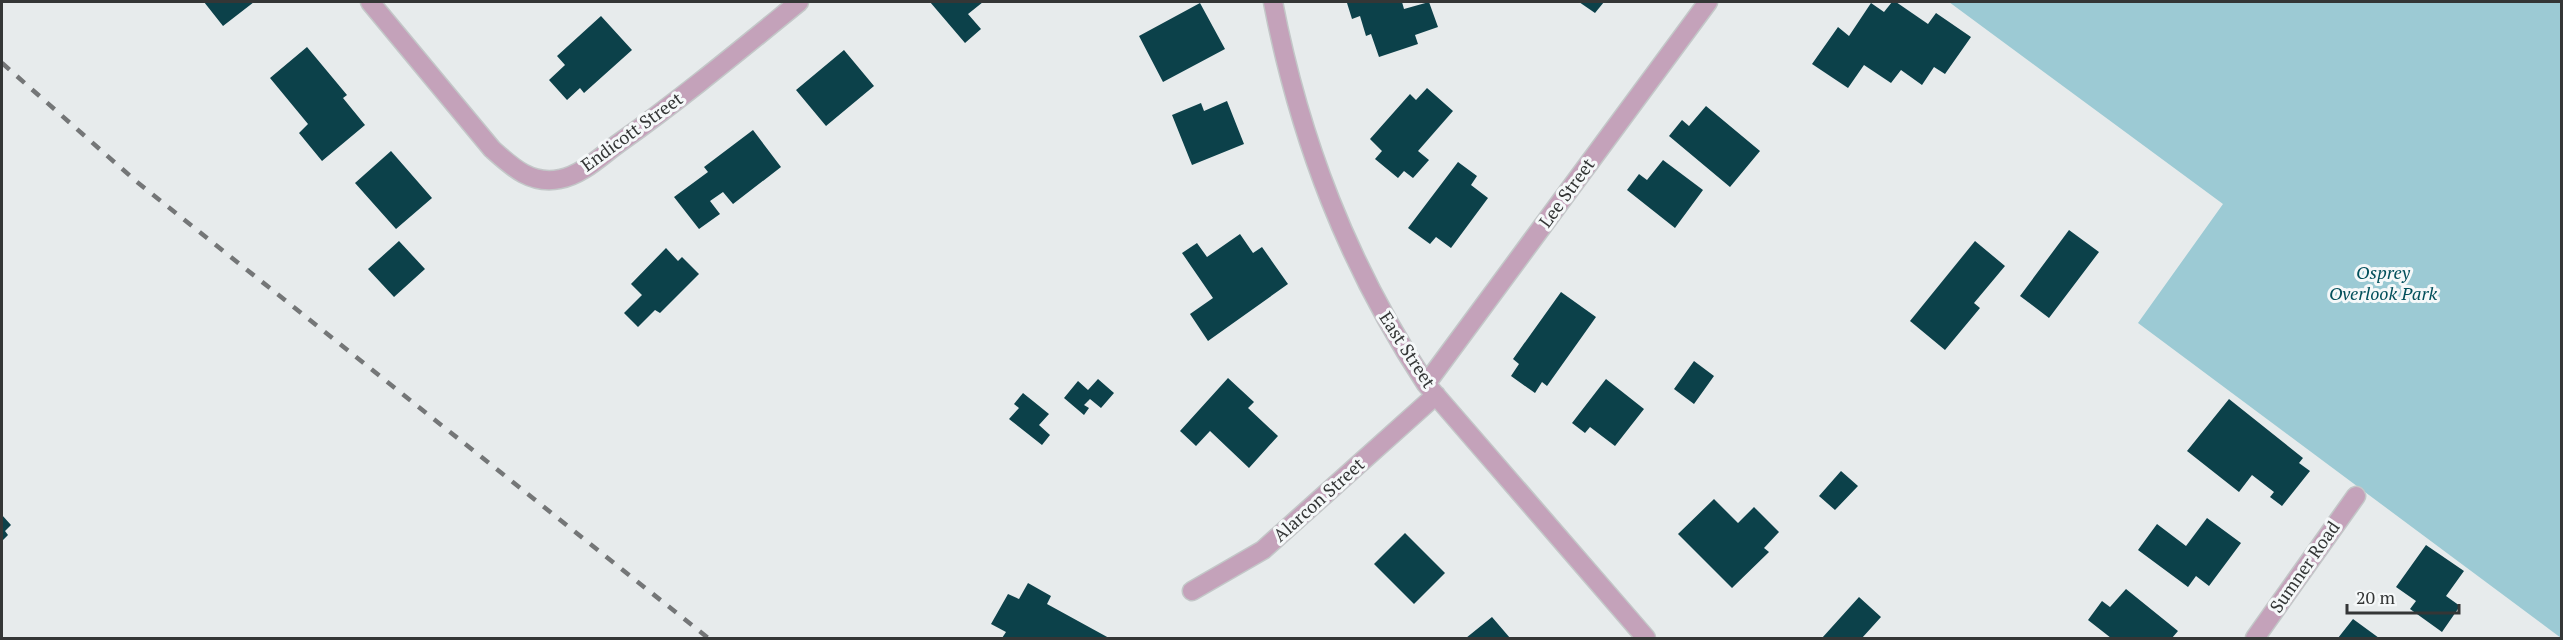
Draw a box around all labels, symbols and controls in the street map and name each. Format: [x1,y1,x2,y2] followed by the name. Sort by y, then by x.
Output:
[576,86,687,176] street label: Endicott Street
[1533,153,1600,232] street label: Lee Street
[2329,260,2437,305] park label: Osprey Overlook Park
[1374,307,1442,393] street label: East Street
[1268,452,1369,547] street label: Alarcon Street
[2264,516,2345,617] street label: Sumner Road
[2347,577,2460,615] scale bar
[2356,585,2396,609] text: 20 m

